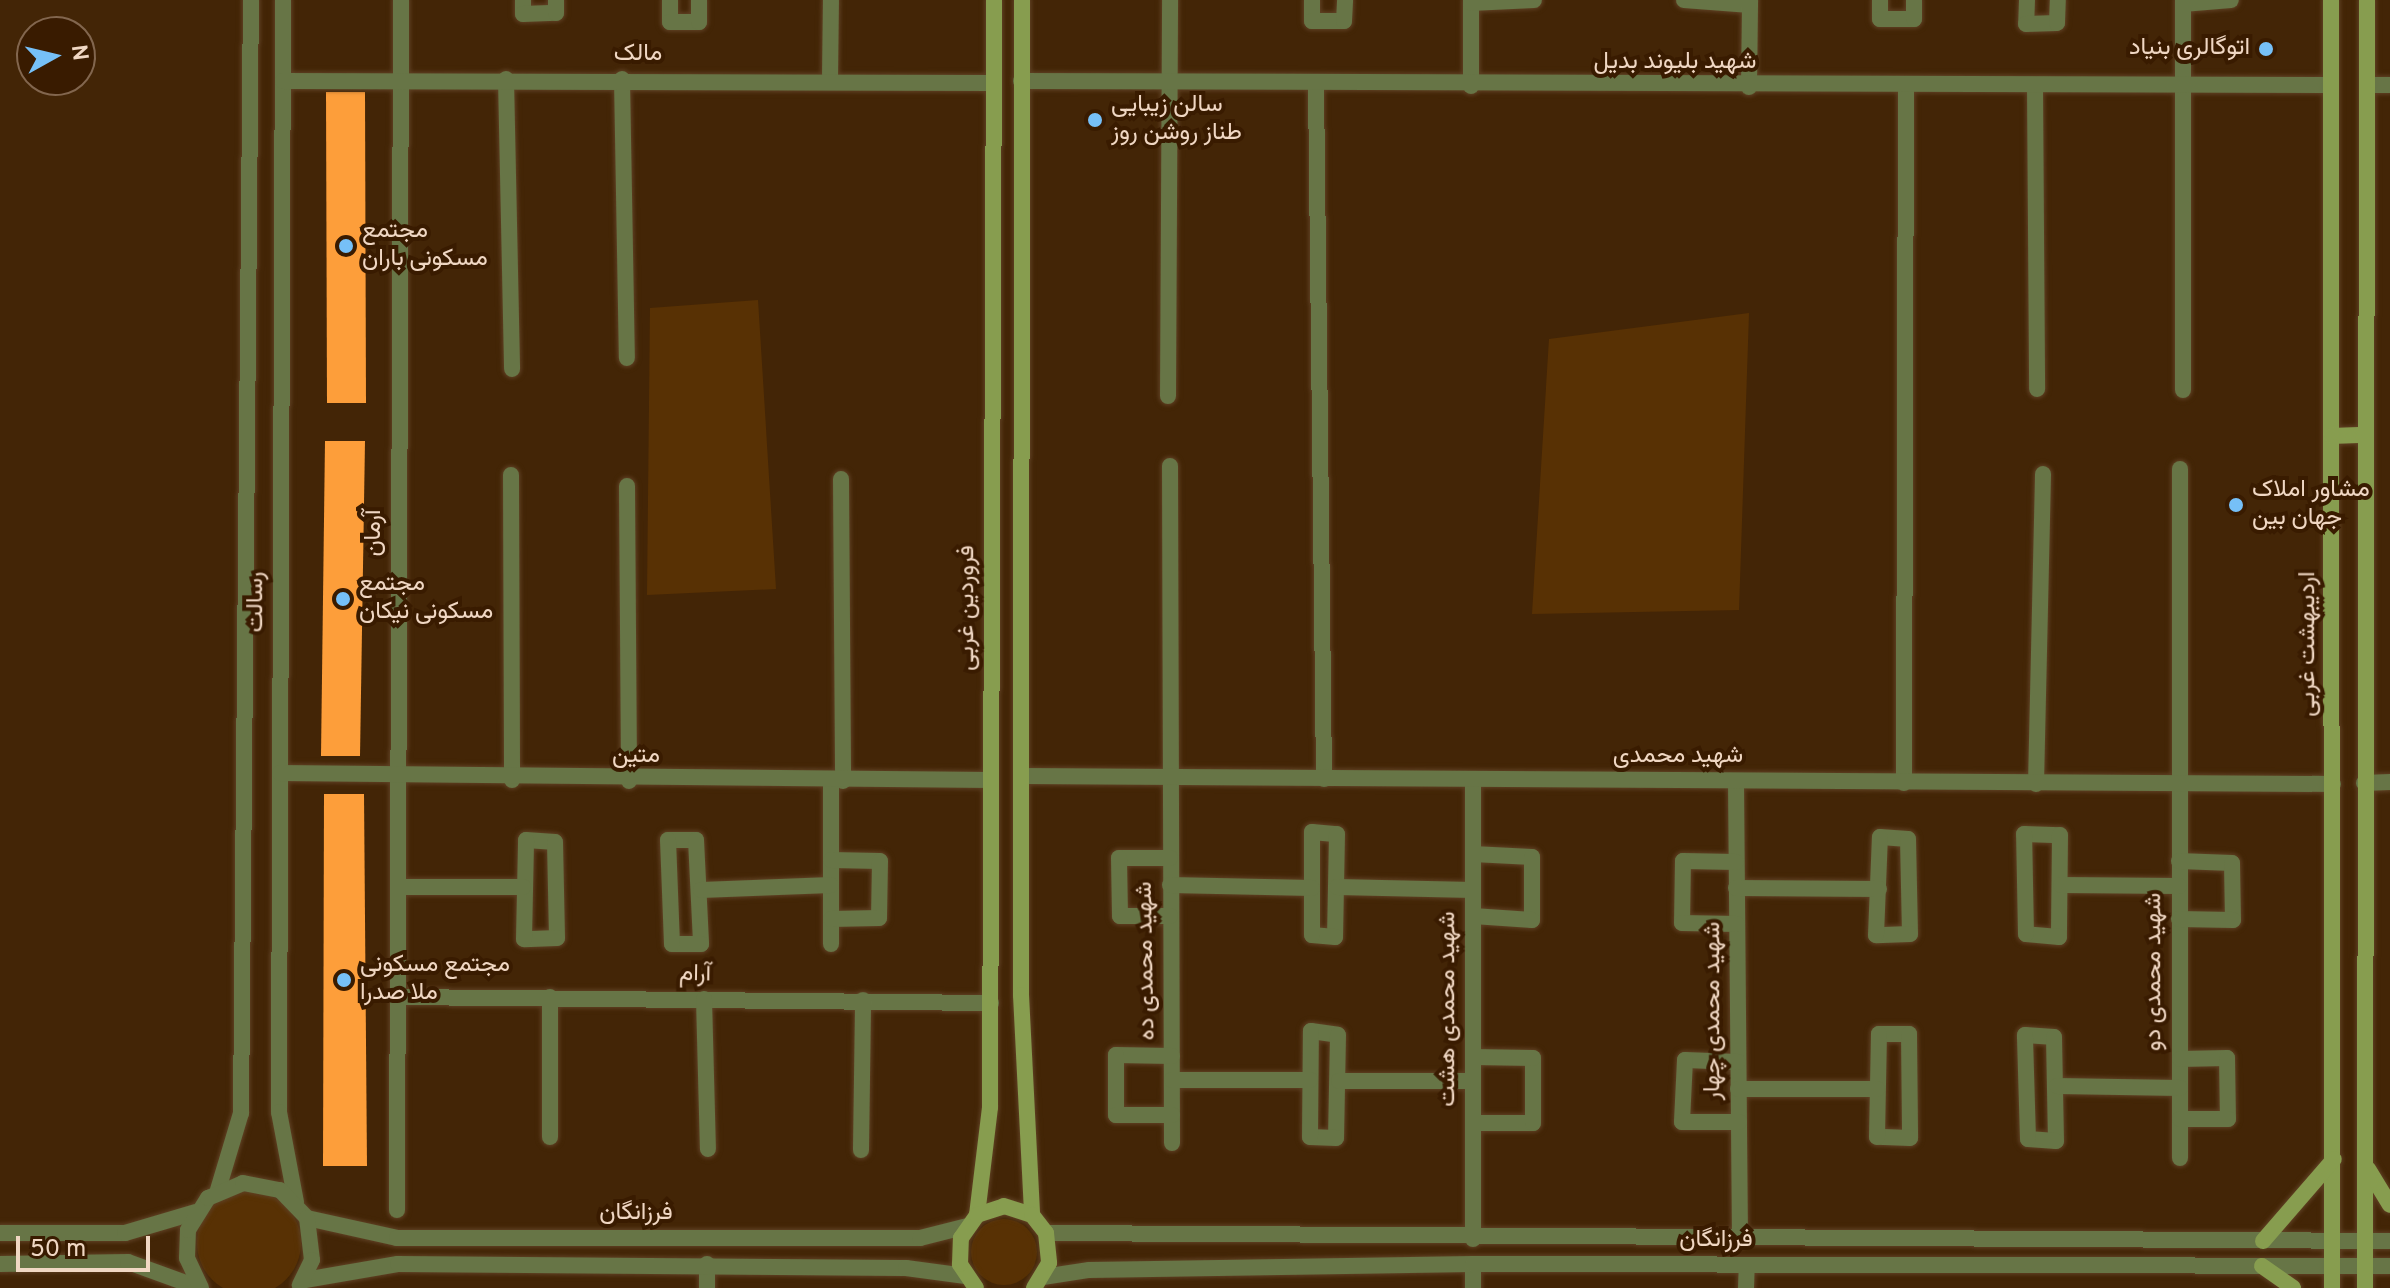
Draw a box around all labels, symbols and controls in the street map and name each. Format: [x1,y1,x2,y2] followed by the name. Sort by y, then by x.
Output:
[16,16,96,96] north arrow
[2129,35,2250,63] place label: اتوگالری بنیاد
[2257,40,2275,58] marker: اتوگالری بنیاد
[614,41,662,69] street label: مالک
[64,43,93,63] text: N
[1594,49,1756,77] street label: شهید بلیوند بدیل
[1111,92,1242,148] place label: سالن زیبایی طناز روشن روز
[1086,111,1104,129] marker: سالن زیبایی طناز روشن روز
[362,218,488,274] place label: مجتمع مسکونی باران
[337,237,355,255] marker: مجتمع مسکونی باران
[2252,477,2370,533] place label: مشاور املاک جهان بین
[2227,496,2245,514] marker: مشاور املاک جهان بین
[361,509,389,557] street label: آرمان
[954,545,982,671] street label: فروردین غربی
[359,571,493,627] place label: مجتمع مسکونی نیکان
[2295,571,2323,717] street label: اردیبهشت غربی
[243,572,271,632] street label: رسالت
[334,590,352,608] marker: مجتمع مسکونی نیکان
[612,743,660,771] street label: متین
[1613,743,1743,771] street label: شهید محمدی
[1131,881,1163,1041] street label: شهید محمدی ده
[2141,893,2169,1051] street label: شهید محمدی دو
[1435,911,1463,1107] street label: شهید محمدی هشت
[1700,922,1728,1100] street label: شهید محمدی چهار
[360,952,510,1008] place label: مجتمع مسکونی ملا صدرا
[679,960,711,990] street label: آرام
[335,971,353,989] marker: مجتمع مسکونی ملا صدرا
[599,1200,673,1228] street label: فرزانگان
[20,1220,154,1270] scale bar
[1679,1227,1753,1255] street label: فرزانگان
[30,1235,86,1265] text: 50 m

